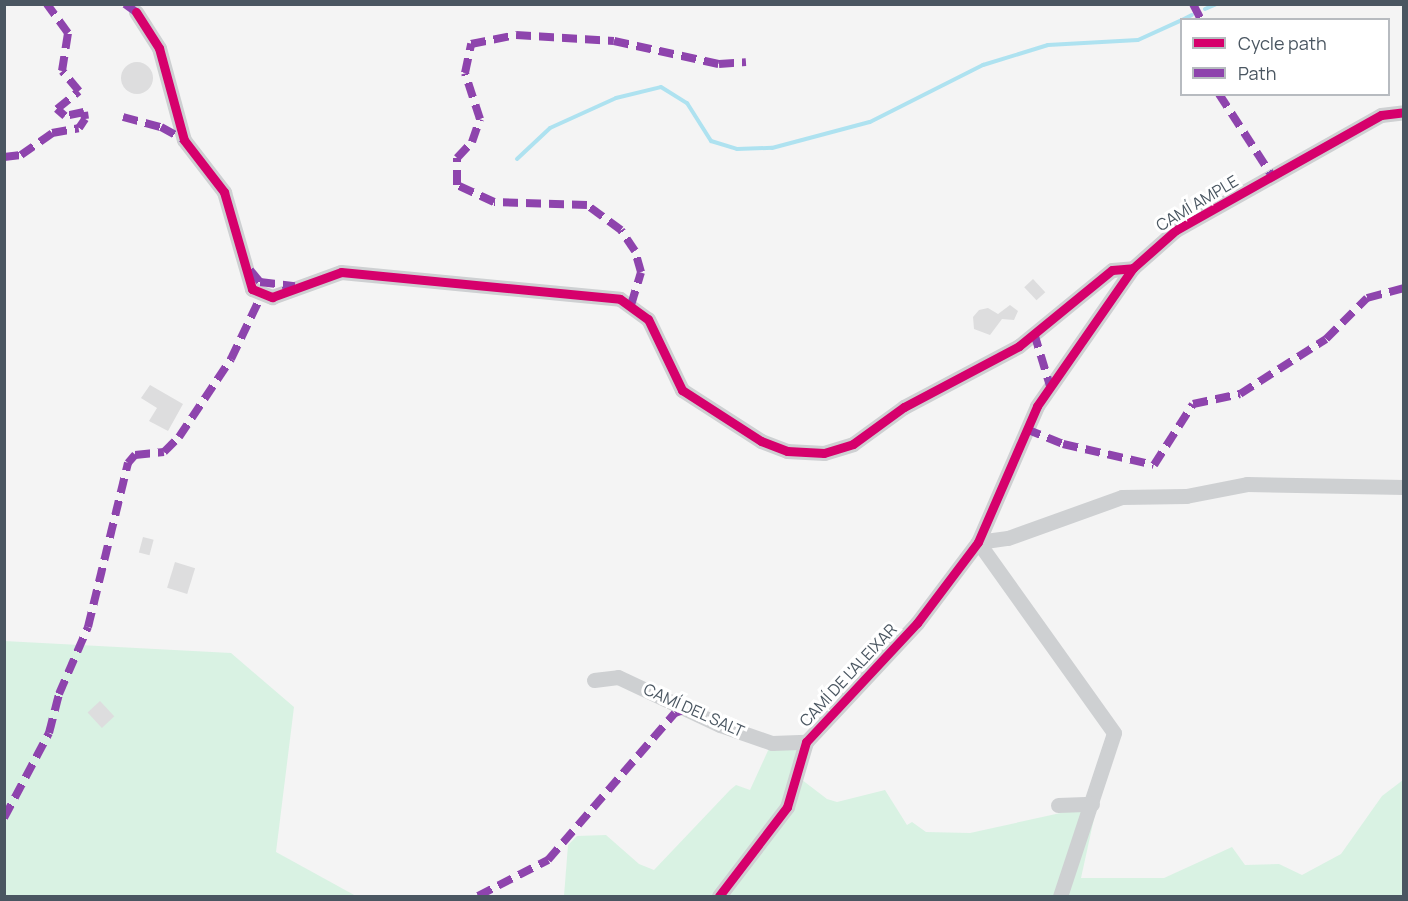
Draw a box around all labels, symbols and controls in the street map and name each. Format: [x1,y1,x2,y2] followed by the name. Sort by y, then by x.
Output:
[1180,18,1390,96] legend
[1238,31,1327,55] text: Cycle path
[1238,61,1276,85] text: Path
[1153,171,1241,235] street label: CAMÍ AMPLE
[795,620,901,730] street label: CAMÍ DE L'ALEIXAR
[640,679,748,741] street label: CAMÍ DEL SALT

